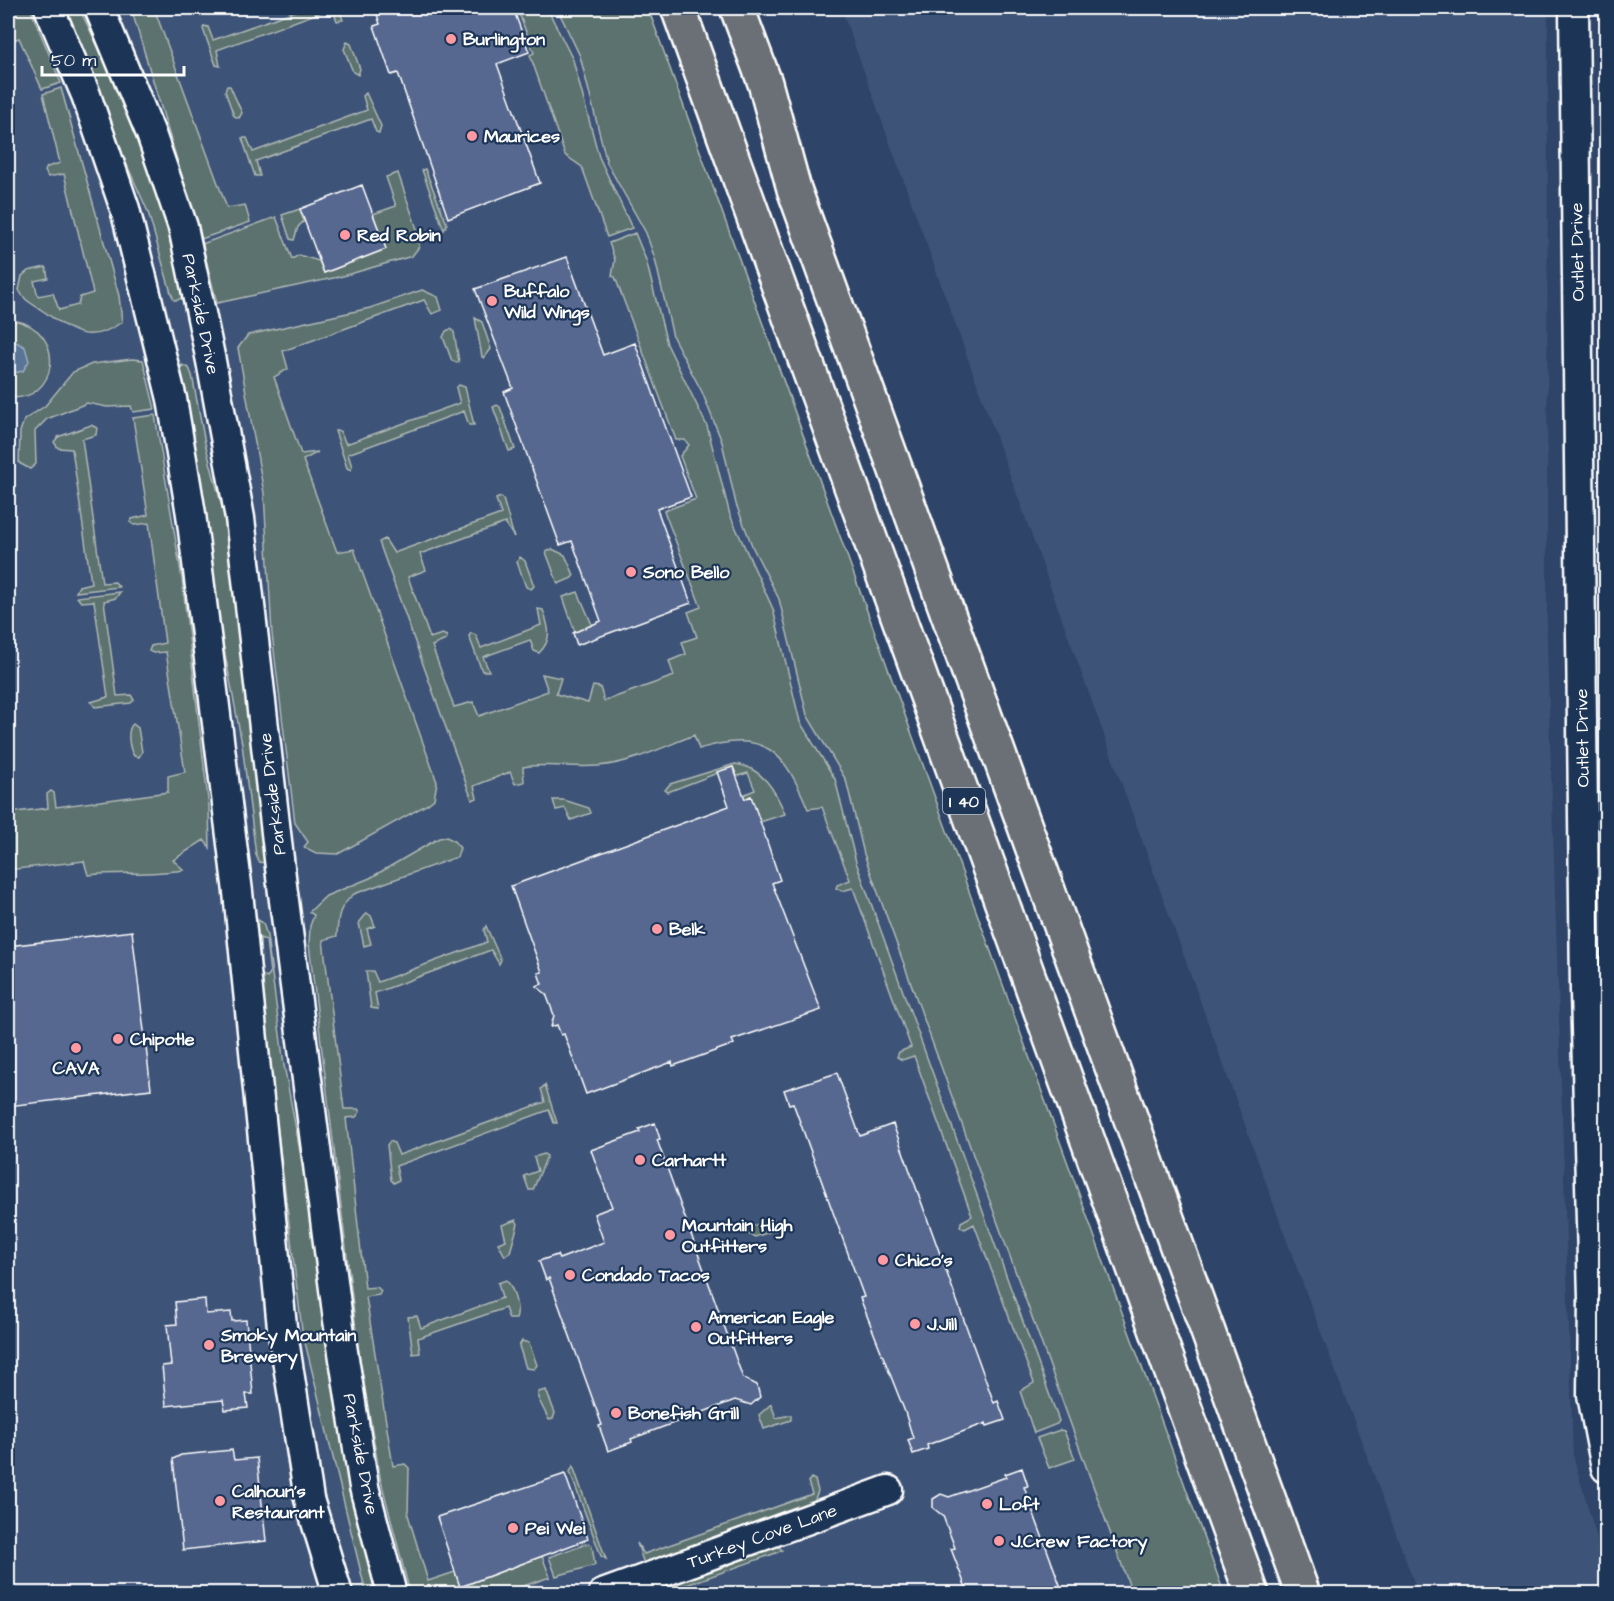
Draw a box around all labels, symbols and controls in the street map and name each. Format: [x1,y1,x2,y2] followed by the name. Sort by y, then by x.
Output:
[463,27,545,53] place label: Burlington
[444,32,458,46] marker: Burlington
[42,39,184,77] scale bar
[51,48,96,73] text: 50 m
[484,124,560,149] place label: Maurices
[465,129,479,143] marker: Maurices
[1564,202,1591,302] street label: Outlet Drive
[357,223,441,248] place label: Red Robin
[338,228,352,242] marker: Red Robin
[176,251,226,377] street label: Parkside Drive
[503,279,590,326] place label: Buffalo Wild Wings
[485,294,499,308] marker: Buffalo Wild Wings
[642,560,730,585] place label: Sono Bello
[624,565,638,579] marker: Sono Bello
[1569,688,1596,788] street label: Outlet Drive
[253,731,292,856] street label: Parkside Drive
[943,788,985,814] road number: I 40
[669,917,706,942] place label: Belk
[650,922,664,936] marker: Belk
[130,1027,195,1052] place label: Chipotle
[111,1032,125,1046] marker: Chipotle
[69,1041,83,1055] marker: CAVA
[52,1056,100,1081] place label: CAVA
[652,1148,727,1173] place label: Carhartt
[633,1153,647,1167] marker: Carhartt
[682,1213,793,1259] place label: Mountain High Outfitters
[663,1228,677,1242] marker: Mountain High Outfitters
[895,1248,953,1273] place label: Chico's
[876,1253,890,1267] marker: Chico's
[582,1263,710,1288] place label: Condado Tacos
[563,1268,577,1282] marker: Condado Tacos
[708,1305,835,1351] place label: American Eagle Outfitters
[926,1312,957,1337] place label: J.Jill
[908,1317,922,1331] marker: J.Jill
[689,1320,703,1334] marker: American Eagle Outfitters
[220,1323,356,1370] place label: Smoky Mountain Brewery
[202,1338,216,1352] marker: Smoky Mountain Brewery
[337,1391,385,1517] street label: Parkside Drive
[628,1401,739,1426] place label: Bonefish Grill
[609,1406,623,1420] marker: Bonefish Grill
[232,1479,325,1525] place label: Calhoun's Restaurant
[999,1492,1040,1517] place label: Loft
[213,1494,227,1508] marker: Calhoun's Restaurant
[980,1497,994,1511] marker: Loft
[684,1498,841,1576] street label: Turkey Cove Lane
[525,1516,586,1541] place label: Pei Wei
[506,1521,520,1535] marker: Pei Wei
[1010,1529,1148,1555] place label: J.Crew Factory
[992,1534,1006,1548] marker: J.Crew Factory

